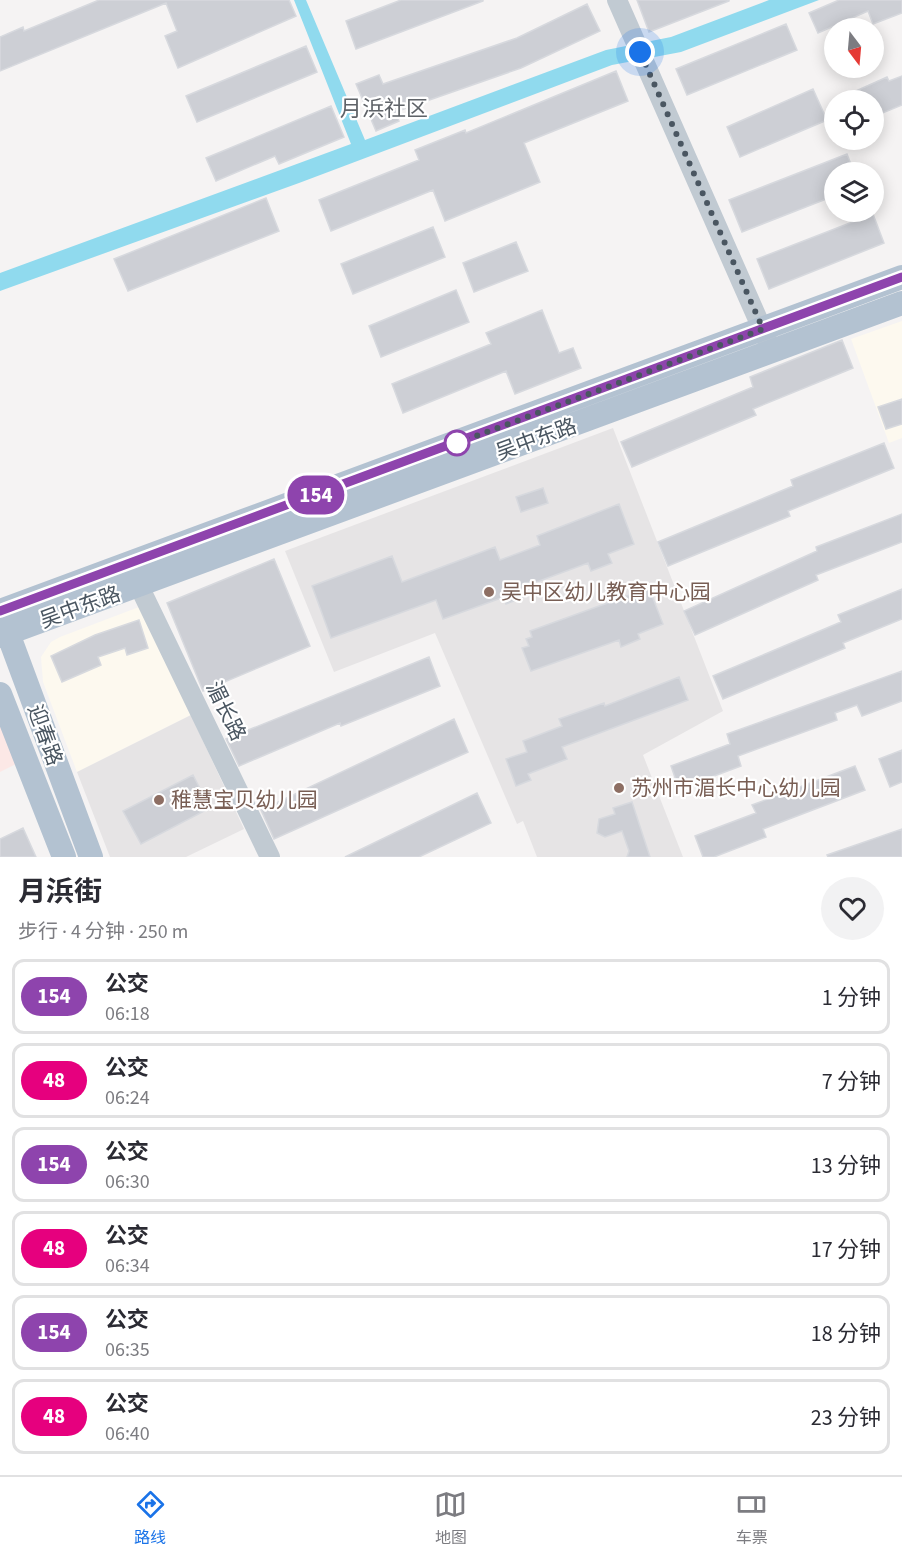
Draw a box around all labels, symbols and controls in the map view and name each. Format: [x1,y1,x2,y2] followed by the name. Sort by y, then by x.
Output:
[824,18,884,78] north arrow
[824,18,884,222] map controls
[625,37,655,67] your location
[824,90,884,150] button: locate
[340,93,428,125] district label: 月浜社区
[824,162,884,222] button: layers
[491,411,581,467] street label: 吴中东路
[444,430,470,456] unlabelled marker
[282,476,350,514] line badge: 154
[299,480,333,510] text: 154
[501,577,711,607] place label: 吴中区幼儿教育中心园
[35,579,125,635] street label: 吴中东路
[482,585,496,599] marker: 吴中区幼儿教育中心园
[199,676,253,746] street label: 湄长路
[20,700,70,770] street label: 迎春路
[631,773,841,803] place label: 苏州市湄长中心幼儿园
[612,781,626,795] marker: 苏州市湄长中心幼儿园
[171,785,318,815] place label: 稚慧宝贝幼儿园
[152,793,166,807] marker: 稚慧宝贝幼儿园
[18,872,102,912] text: 月浜街
[821,877,884,940] button: heart
[18,918,188,946] text: 步行 · 4 分钟 · 250 m
[105,968,149,1000] text: 公交
[37,981,71,1011] text: 154
[822,982,881,1014] text: 1 分钟
[105,1000,150,1028] text: 06:18
[105,1052,149,1084] text: 公交
[43,1065,65,1095] text: 48
[822,1066,881,1098] text: 7 分钟
[105,1084,150,1112] text: 06:24
[105,1136,149,1168] text: 公交
[37,1149,71,1179] text: 154
[811,1150,881,1182] text: 13 分钟
[105,1168,150,1196] text: 06:30
[105,1220,149,1252] text: 公交
[43,1233,65,1263] text: 48
[811,1234,881,1266] text: 17 分钟
[105,1252,150,1280] text: 06:34
[105,1304,149,1336] text: 公交
[37,1317,71,1347] text: 154
[811,1318,881,1350] text: 18 分钟
[105,1336,150,1364] text: 06:35
[105,1388,149,1420] text: 公交
[43,1401,65,1431] text: 48
[811,1402,881,1434] text: 23 分钟
[105,1420,150,1448] text: 06:40
[134,1488,167,1549] tab: 路线
[434,1488,467,1549] tab: 地图
[735,1488,768,1549] tab: 车票

